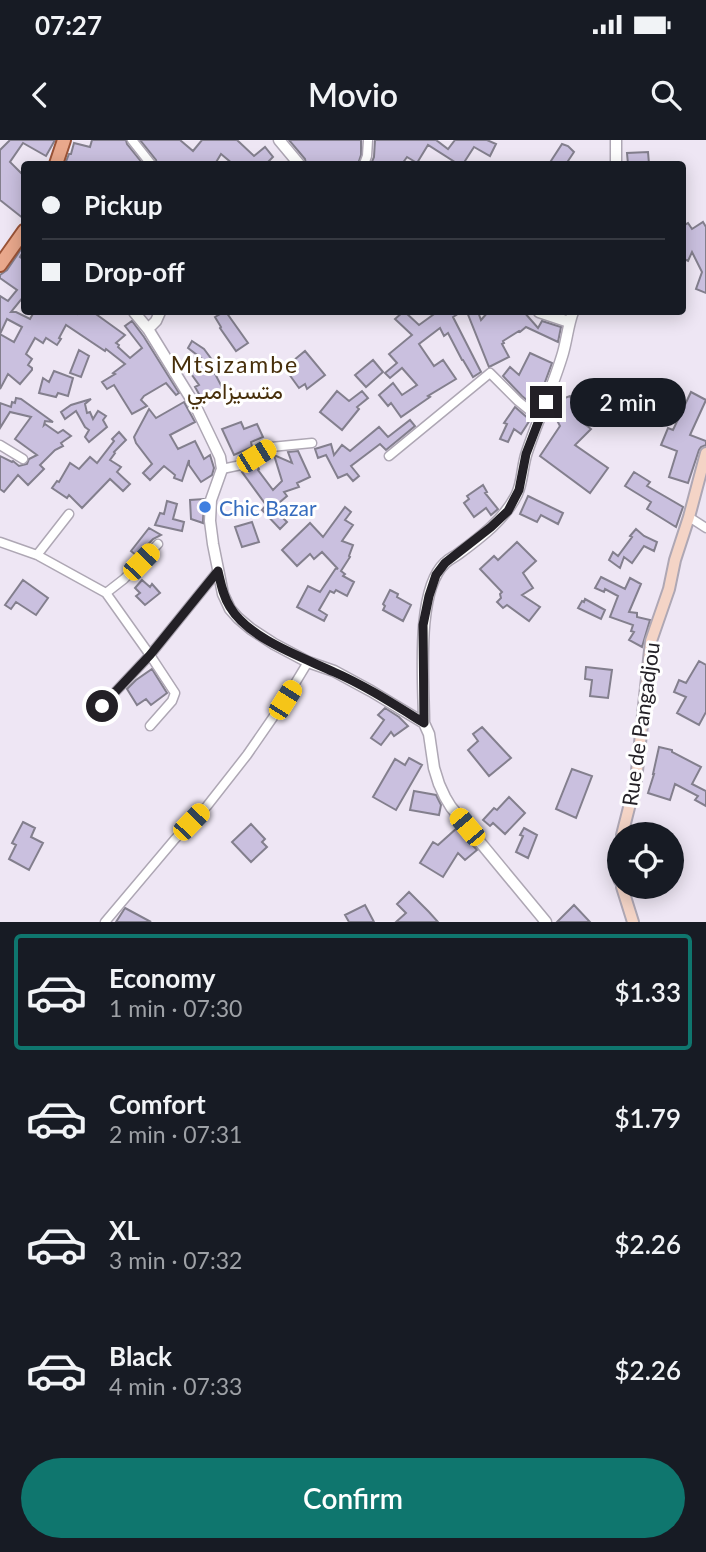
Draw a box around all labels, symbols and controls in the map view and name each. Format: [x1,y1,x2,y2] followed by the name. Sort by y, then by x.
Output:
[35,9,102,41] text: 07:27
[308,75,398,114] text: Movio
[21,76,59,114] icon: back
[647,76,685,114] icon: search
[84,189,163,221] text: Pickup
[84,256,185,288] text: Drop-off
[171,350,299,410] district label: Mtsizambe متسيزامبي
[570,378,686,426] callout: 2 min
[530,386,562,418] route end
[600,388,656,416] text: 2 min
[233,436,280,476] car
[219,495,317,520] place label: Chic Bazar
[197,499,213,515] marker: Chic Bazar
[119,540,164,584] car
[616,640,664,808] street label: Rue de Pangadjou
[265,677,306,723] car
[86,690,118,722] route start
[169,800,214,844] car
[446,804,489,850] car
[607,822,684,899] map controls
[607,822,684,899] button: locate
[25,961,88,1024] icon: car
[109,962,215,994] text: Economy
[615,976,681,1008] text: $1.33
[109,994,242,1022] text: 1 min · 07:30
[25,1087,88,1150] icon: car
[109,1088,206,1120] text: Comfort
[615,1102,681,1134] text: $1.79
[109,1120,242,1148] text: 2 min · 07:31
[25,1213,88,1276] icon: car
[109,1214,140,1246] text: XL
[615,1228,681,1260] text: $2.26
[109,1246,242,1274] text: 3 min · 07:32
[25,1339,88,1402] icon: car
[109,1340,172,1372] text: Black
[615,1354,681,1386] text: $2.26
[109,1372,242,1400] text: 4 min · 07:33
[21,1458,685,1538] button: Confirm

